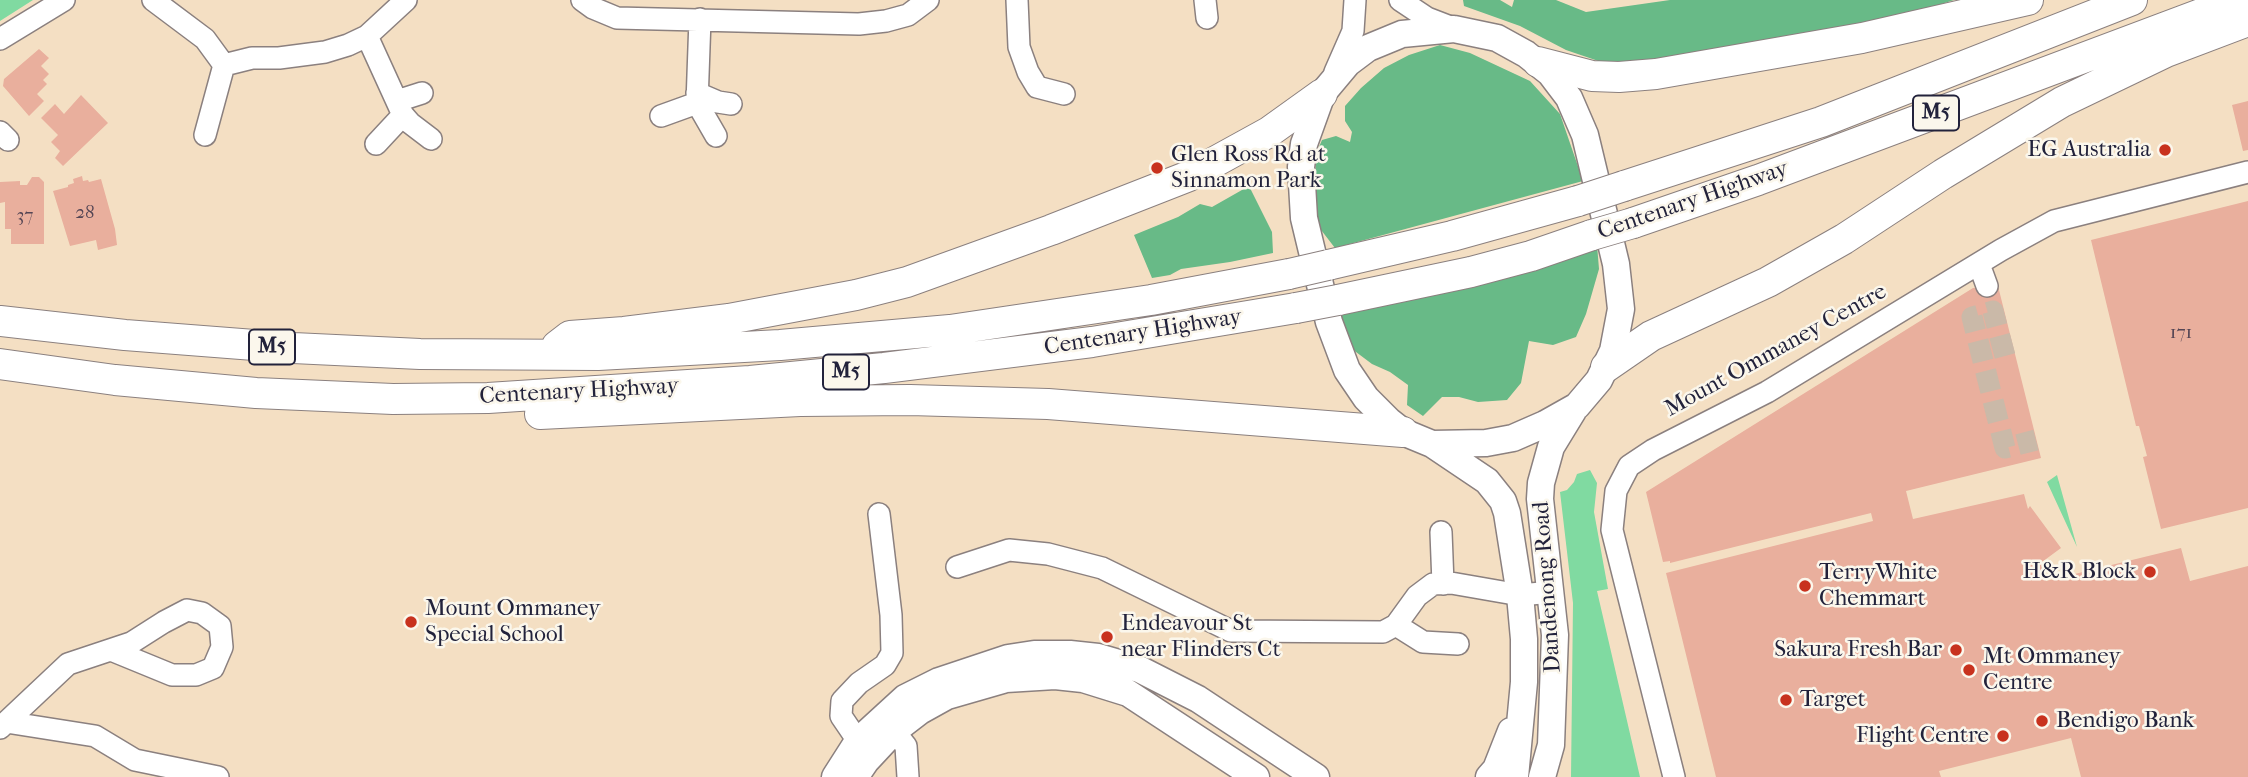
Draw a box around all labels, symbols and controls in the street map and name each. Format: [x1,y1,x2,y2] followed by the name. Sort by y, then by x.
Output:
[1913,96,1959,130] road number: M5
[2027,136,2151,164] place label: EG Australia
[1171,141,1326,195] place label: Glen Ross Rd at Sinnamon Park
[2157,142,2173,158] marker: EG Australia
[1594,155,1792,247] street label: Centenary Highway
[1149,160,1165,176] marker: Glen Ross Rd at Sinnamon Park
[75,202,95,224] house number: 28
[17,205,33,227] house number: 37
[1660,278,1892,424] street label: Mount Ommaney Centre
[1042,304,1244,362] street label: Centenary Highway
[2170,322,2192,344] house number: 171
[249,330,295,364] road number: M5
[823,354,869,390] road number: M5
[479,373,679,411] street label: Centenary Highway
[1528,500,1568,674] street label: Dandenong Road
[2023,558,2136,586] place label: H&R Block
[1819,559,1937,613] place label: TerryWhite Chemmart
[2142,564,2158,580] marker: H&R Block
[1797,578,1813,594] marker: TerryWhite Chemmart
[425,595,600,649] place label: Mount Ommaney Special School
[1121,610,1281,664] place label: Endeavour St near Flinders Ct
[403,614,419,630] marker: Mount Ommaney Special School
[1099,629,1115,645] marker: Endeavour St near Flinders Ct
[1774,636,1942,664] place label: Sakura Fresh Bar
[1948,642,1964,658] marker: Sakura Fresh Bar
[1983,643,2121,697] place label: Mt Ommaney Centre
[1961,662,1977,678] marker: Mt Ommaney Centre
[1800,686,1866,714] place label: Target
[1778,692,1794,708] marker: Target
[2056,707,2194,735] place label: Bendigo Bank
[2034,713,2050,729] marker: Bendigo Bank
[1856,722,1989,750] place label: Flight Centre
[1995,728,2011,744] marker: Flight Centre

